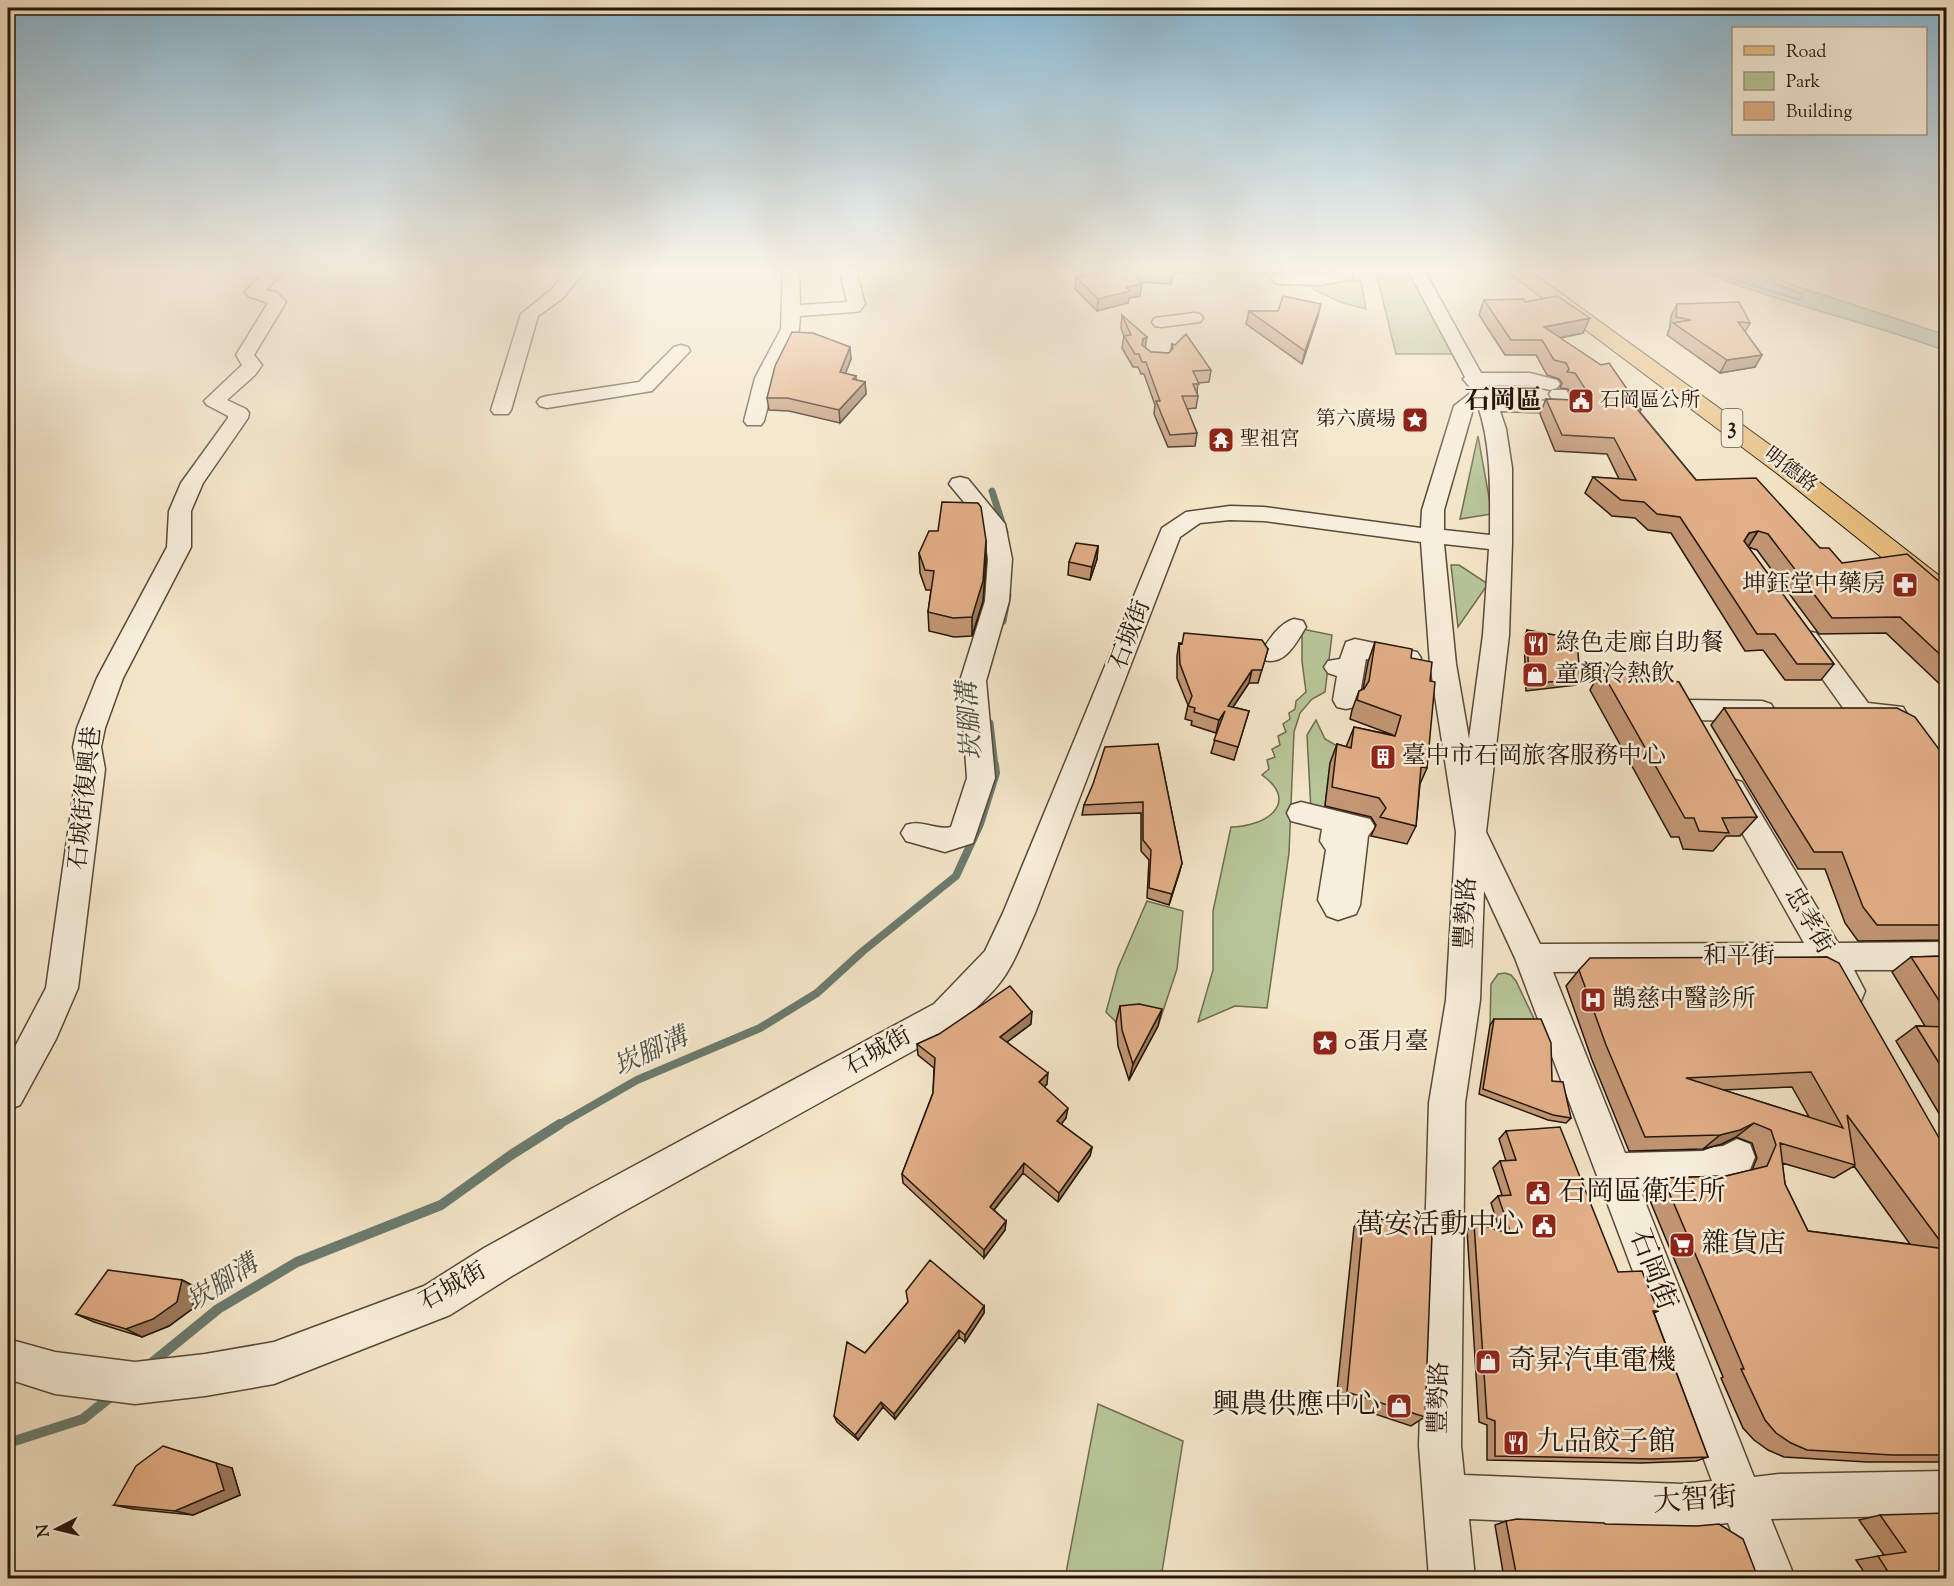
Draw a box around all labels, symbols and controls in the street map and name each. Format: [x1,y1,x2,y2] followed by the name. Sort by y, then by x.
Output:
[1732,27,1927,135] legend
[1786,40,1826,66] text: Road
[1786,70,1821,96] text: Park
[1786,100,1852,126] text: Building
[1464,383,1542,420] district label: 石岡區
[1566,386,1596,416] public building icon: 石岡區公所
[1600,387,1700,416] place label: 石岡區公所
[1400,405,1430,435] place icon: 第六廣場
[1316,406,1396,435] place label: 第六廣場
[1722,409,1742,447] road number: 3
[1206,425,1236,455] temple icon: 聖祖宮
[1240,426,1300,455] place label: 聖祖宮
[1757,441,1823,501] street label: 明德路
[1742,568,1886,602] place label: 坤鈺堂中藥房
[1890,570,1920,600] pharmacy icon: 坤鈺堂中藥房
[1102,595,1160,675] street label: 石城街
[1556,627,1724,661] place label: 綠色走廊自助餐
[1521,629,1551,659] restaurant icon: 綠色走廊自助餐
[1555,658,1675,692] place label: 童顏冷熱飲
[1520,660,1550,690] shop icon: 童顏冷熱飲
[950,677,992,761] water label: 崁腳溝
[62,725,110,871] street label: 石城街復興巷
[1402,740,1666,774] place label: 臺中市石岡旅客服務中心
[1368,742,1398,772] building icon: 臺中市石岡旅客服務中心
[1448,876,1486,950] street label: 豐勢路
[1775,881,1841,961] street label: 忠孝街
[1703,940,1775,974] street label: 和平街
[1612,983,1756,1017] place label: 鵲慈中醫診所
[1578,985,1608,1015] hospital icon: 鵲慈中醫診所
[608,1018,698,1086] water label: 崁腳溝
[838,1020,918,1084] street label: 石城街
[1344,1026,1429,1060] place label: 0蛋月臺
[1310,1028,1340,1058] place icon: 0蛋月臺
[1558,1173,1726,1213] place label: 石岡區衛生所
[1523,1178,1553,1208] public building icon: 石岡區衛生所
[1356,1206,1524,1246] place label: 萬安活動中心
[1529,1211,1559,1241] public building icon: 萬安活動中心
[1618,1224,1686,1316] street label: 石岡街
[1702,1225,1786,1265] place label: 雜貨店
[1667,1230,1697,1260] supermarket icon: 雜貨店
[180,1245,269,1321] water label: 崁腳溝
[413,1255,493,1319] street label: 石城街
[1508,1342,1676,1382] place label: 奇昇汽車電機
[1473,1347,1503,1377] shop icon: 奇昇汽車電機
[1422,1362,1458,1434] street label: 豐勢路
[1212,1386,1380,1426] place label: 興農供應中心
[1384,1391,1414,1421] shop icon: 興農供應中心
[1536,1423,1676,1463] place label: 九品餃子館
[1501,1428,1531,1458] restaurant icon: 九品餃子館
[1652,1478,1738,1524] street label: 大智街
[27,1499,87,1559] north arrow
[32,1523,57,1538] text: N

